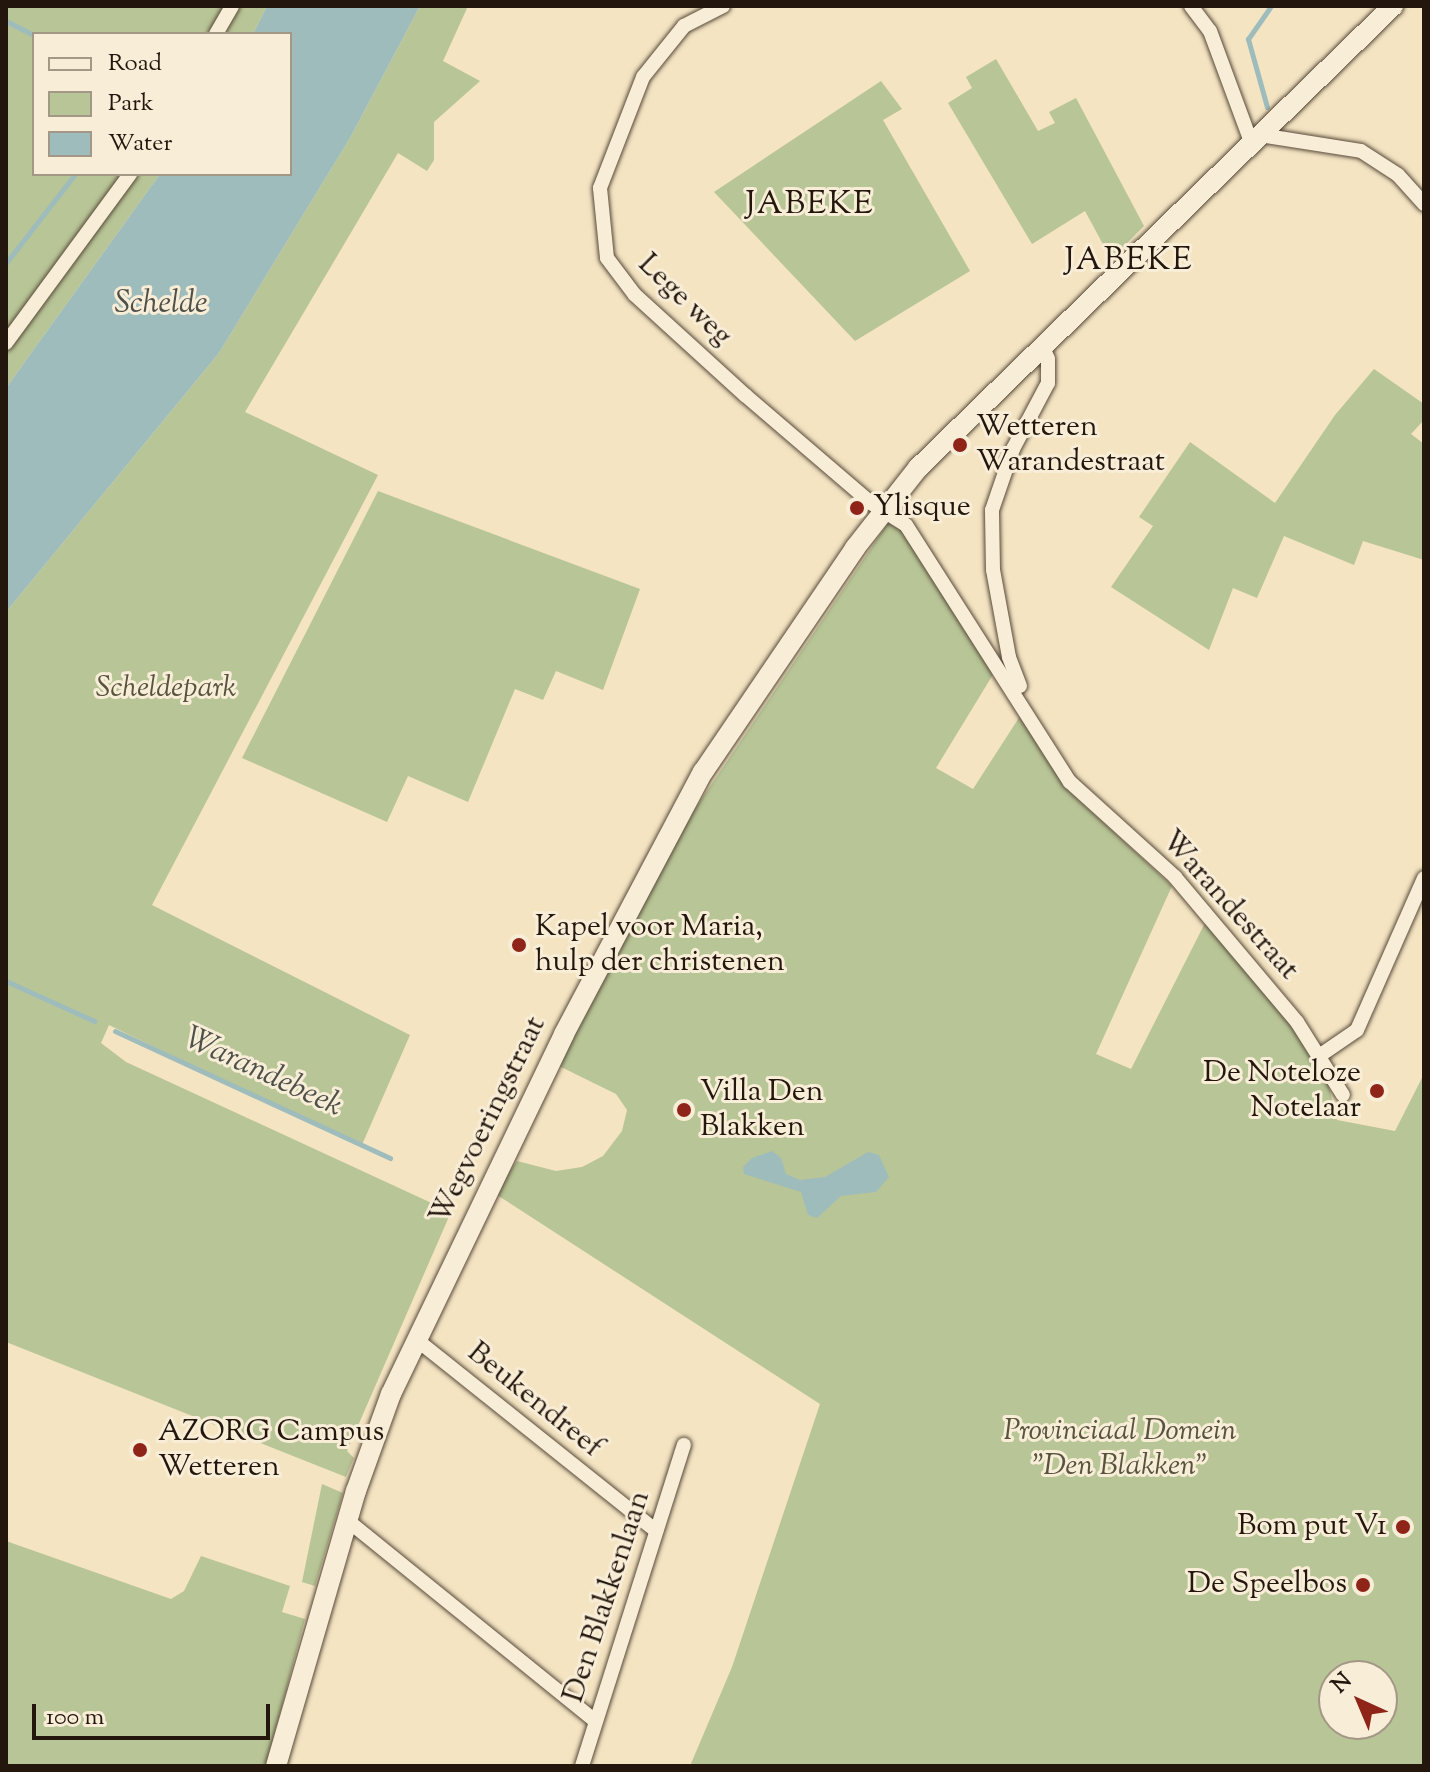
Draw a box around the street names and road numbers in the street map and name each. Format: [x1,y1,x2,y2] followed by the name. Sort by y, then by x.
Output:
[629,247,739,355] street label: Lege weg
[1152,824,1306,988] street label: Warandestraat
[423,1011,555,1231] street label: Wegvoeringstraat
[459,1336,609,1466] street label: Beukendreef
[557,1487,659,1707] street label: Den Blakkenlaan

